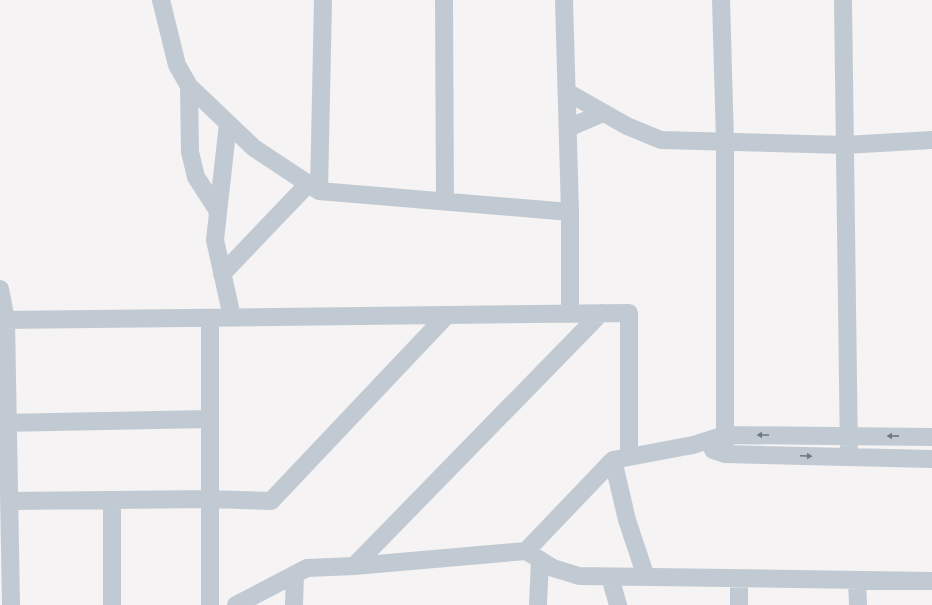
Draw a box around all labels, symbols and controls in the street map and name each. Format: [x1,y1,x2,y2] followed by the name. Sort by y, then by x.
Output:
[756,432,769,438] one-way arrow
[886,433,899,439] one-way arrow
[800,453,813,459] one-way arrow

